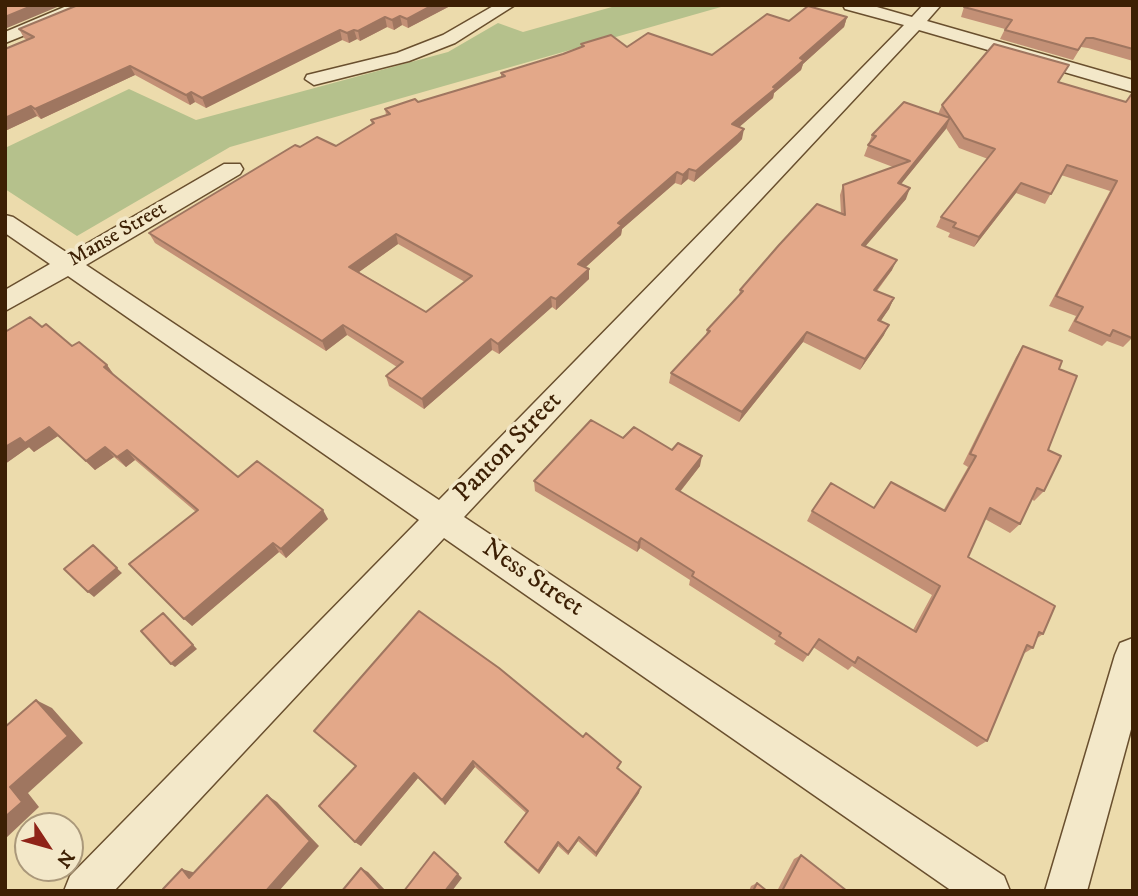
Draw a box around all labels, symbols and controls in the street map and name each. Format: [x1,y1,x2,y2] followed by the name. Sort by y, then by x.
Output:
[65,197,171,273] street label: Manse Street
[449,386,569,510] street label: Panton Street
[475,534,589,624] street label: Ness Street
[14,812,84,882] north arrow
[51,845,79,872] text: N

